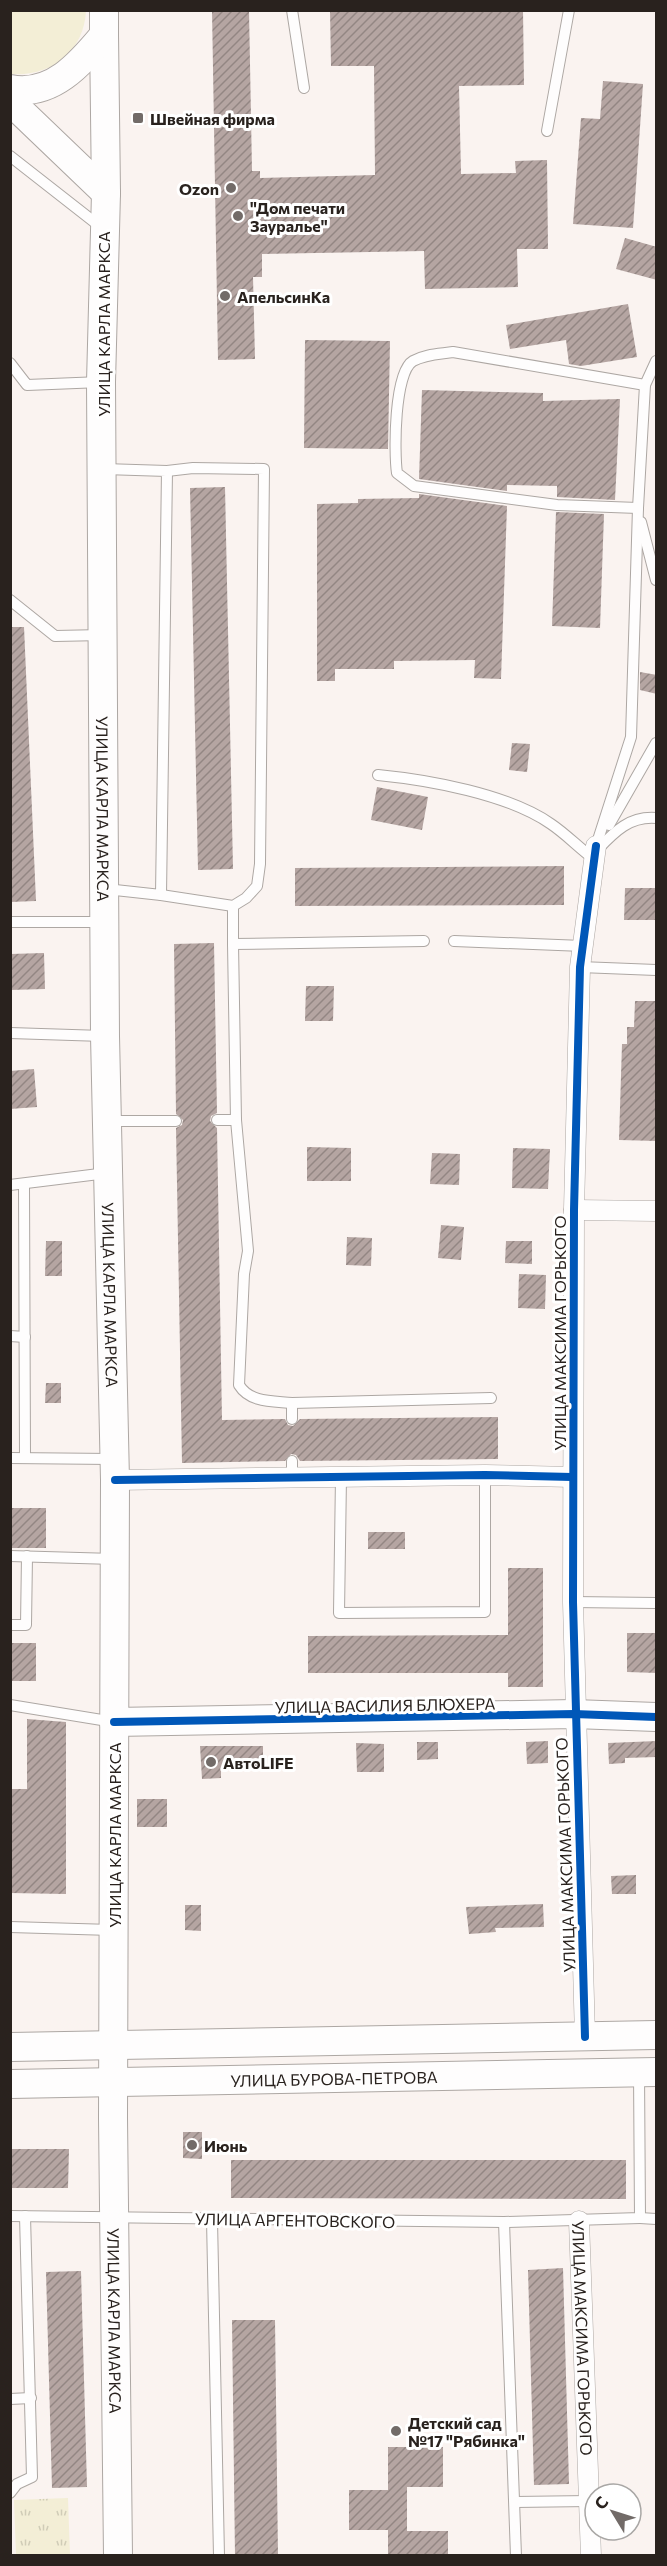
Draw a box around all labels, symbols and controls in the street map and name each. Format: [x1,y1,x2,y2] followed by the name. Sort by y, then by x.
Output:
[150,109,275,128] place label: Швейная фирма
[131,111,145,125] marker: Швейная фирма
[179,179,219,198] place label: Ozon
[224,181,238,195] marker: Ozon
[250,198,345,235] place label: "Дом печати Зауралье"
[231,209,245,223] marker: "Дом печати Зауралье"
[94,231,113,417] street label: УЛИЦА КАРЛА МАРКСА
[237,287,330,306] place label: АпельсинКа
[218,289,232,303] marker: АпельсинКа
[94,716,114,902] street label: УЛИЦА КАРЛА МАРКСА
[99,1202,122,1388] street label: УЛИЦА КАРЛА МАРКСА
[550,1215,569,1451] street label: УЛИЦА МАКСИМА ГОРЬКОГО
[274,1694,496,1716] street label: УЛИЦА ВАСИЛИЯ БЛЮХЕРА
[551,1737,579,1973] street label: УЛИЦА МАКСИМА ГОРЬКОГО
[105,1742,124,1928] street label: УЛИЦА КАРЛА МАРКСА
[223,1753,294,1772] place label: АвтоLIFE
[204,1755,218,1769] marker: АвтоLIFE
[230,2067,438,2089] street label: УЛИЦА БУРОВА-ПЕТРОВА
[204,2136,248,2155] place label: Июнь
[185,2138,199,2152] marker: Июнь
[195,2209,395,2231] street label: УЛИЦА АРГЕНТОВСКОГО
[569,2220,597,2456] street label: УЛИЦА МАКСИМА ГОРЬКОГО
[105,2228,126,2414] street label: УЛИЦА КАРЛА МАРКСА
[408,2413,525,2450] place label: Детский сад №17 "Рябинка"
[389,2424,403,2438] marker: Детский сад №17 "Рябинка"
[583,2482,643,2542] north arrow
[590,2492,612,2513] text: С

